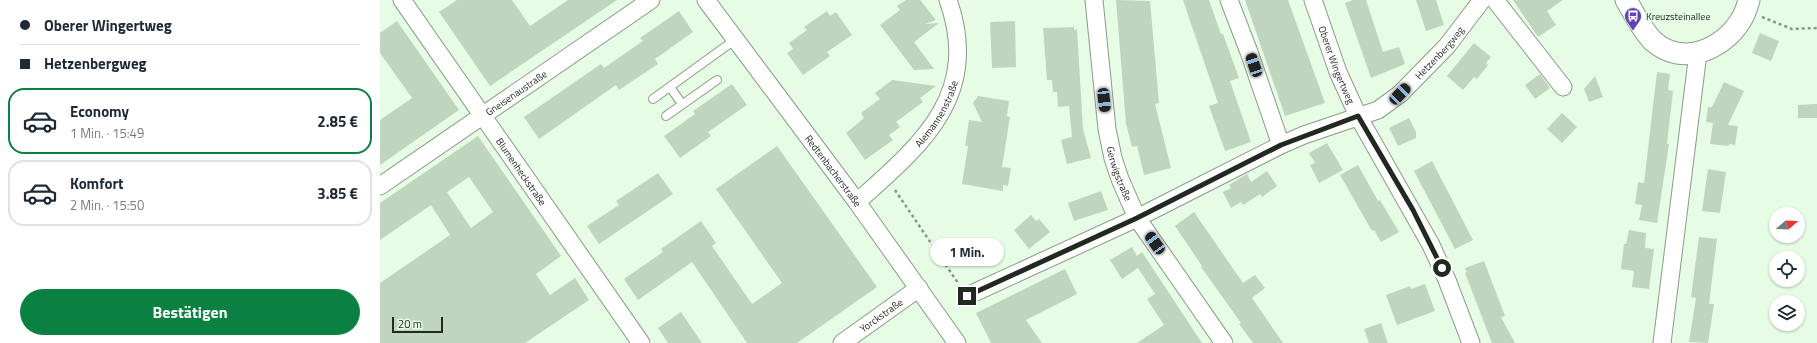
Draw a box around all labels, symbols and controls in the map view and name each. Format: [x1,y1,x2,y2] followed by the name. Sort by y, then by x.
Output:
[1623,6,1643,31] bus stop icon: Kreuzsteinallee
[1646,9,1710,24] place label: Kreuzsteinallee
[44,14,172,37] text: Oberer Wingertweg
[1411,23,1467,82] street label: Hetzenbergweg
[1315,24,1359,106] street label: Oberer Wingertweg
[44,52,147,75] text: Hetzenbergweg
[1244,52,1264,78] car
[482,66,550,119] street label: Gneisenaustraße
[911,79,961,150] street label: Alemannenstraße
[1387,81,1413,107] car
[1097,87,1111,113] car
[70,100,129,123] text: Economy
[22,103,58,139] icon: car
[317,110,358,133] text: 2.85 €
[70,123,144,143] text: 1 Min. · 15:49
[802,132,865,210] street label: Redtenbacherstraße
[493,134,550,208] street label: Blumenheckstraße
[1103,145,1136,203] street label: Gerwigstraße
[70,172,124,195] text: Komfort
[22,175,58,211] icon: car
[317,182,358,205] text: 3.85 €
[70,195,144,215] text: 2 Min. · 15:50
[1769,207,1805,243] north arrow
[1769,207,1805,331] map controls
[1143,230,1167,256] car
[930,238,1004,266] callout: 1 Min.
[949,242,985,262] text: 1 Min.
[1769,251,1805,287] button: locate
[1433,259,1451,277] route start
[958,287,976,305] route end
[20,289,360,335] button: Bestätigen
[856,294,906,336] street label: Yorckstraße
[1769,295,1805,331] button: layers
[392,315,443,334] scale bar
[398,316,422,332] text: 20 m

